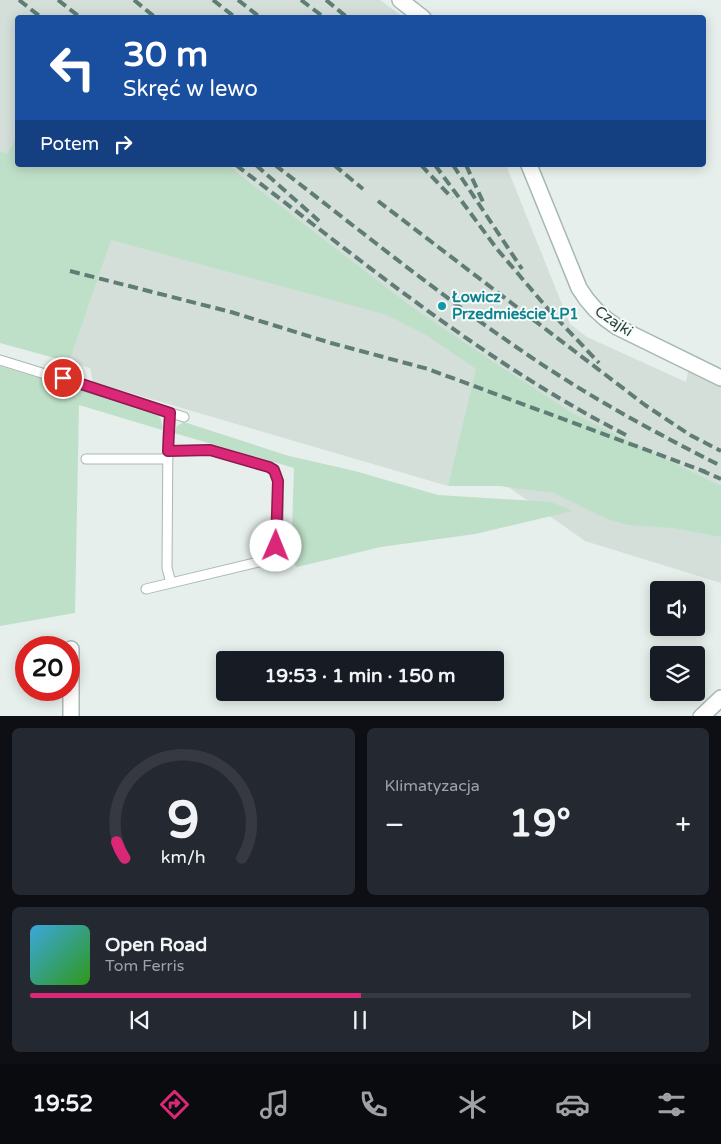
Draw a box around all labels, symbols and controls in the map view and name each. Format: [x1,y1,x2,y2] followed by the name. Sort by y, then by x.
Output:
[123,34,208,76] text: 30 m
[40,35,105,100] icon: left
[123,76,258,102] text: Skręć w lewo
[109,130,137,158] icon: right
[40,133,99,155] text: Potem
[452,288,579,323] place label: Łowicz Przedmieście ŁP1
[436,300,448,312] marker: Łowicz Przedmieście ŁP1
[592,302,636,340] street label: Czajki
[42,357,84,399] pin
[49,364,77,392] icon: arrive
[249,519,301,571] position arrow
[650,581,705,701] map controls
[650,581,705,636] button: sound
[15,636,80,701] speed limit sign: 20
[650,646,705,701] button: layers
[264,665,456,687] text: 19:53 · 1 min · 150 m
[385,776,480,796] text: Klimatyzacja
[167,789,200,852] text: 9
[509,801,571,847] text: 19°
[385,808,404,842] text: −
[675,808,691,842] text: +
[161,847,206,868] text: km/h
[105,934,207,956] text: Open Road
[105,956,184,976] text: Tom Ferris
[126,1006,154,1034] icon: previous
[346,1006,374,1034] icon: pause
[567,1006,595,1034] icon: next
[157,1087,192,1122] icon: directions
[257,1087,292,1122] icon: music
[356,1087,391,1122] icon: phone
[455,1087,490,1122] icon: climate
[555,1087,590,1122] icon: car
[654,1087,689,1122] icon: filters
[32,1091,93,1117] text: 19:52

